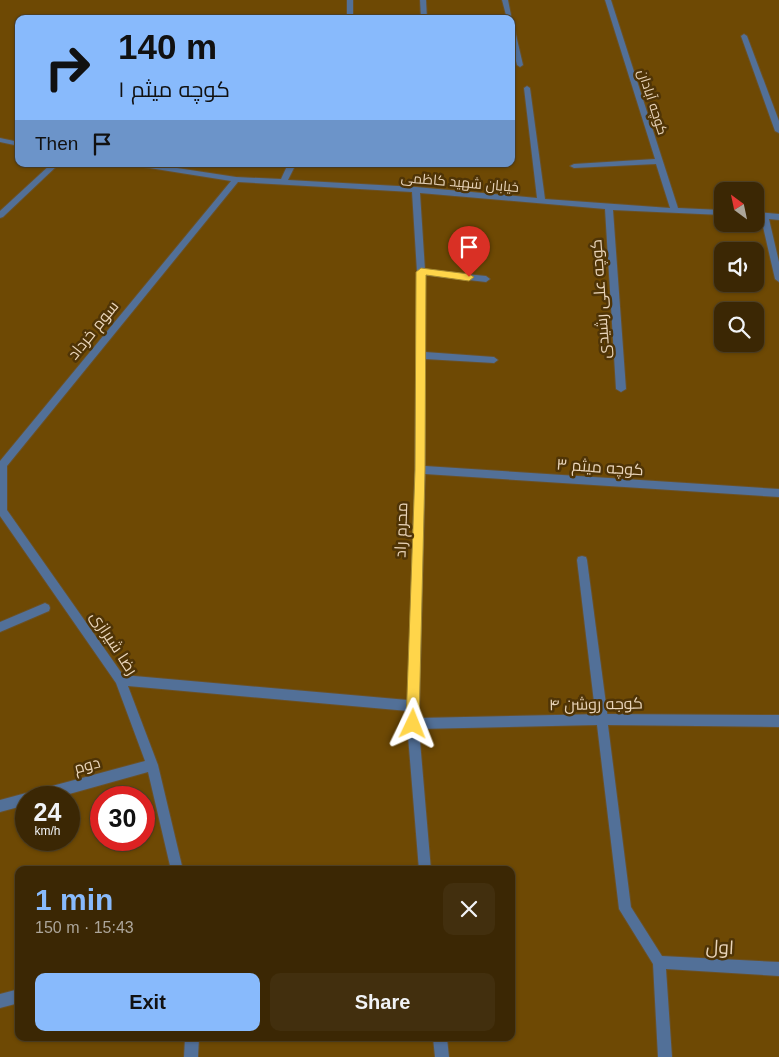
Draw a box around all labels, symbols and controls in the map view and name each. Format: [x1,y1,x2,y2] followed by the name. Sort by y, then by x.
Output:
[118,27,217,66] text: 140 m
[35,35,100,100] icon: right
[633,67,671,137] street label: کوچه آبادان
[118,77,230,102] text: کوچه میثم ۱
[88,130,116,158] icon: arrive
[35,133,78,154] text: Then
[400,169,520,195] street label: خیابان شهید کاظمی
[714,182,764,232] north arrow
[714,182,764,352] map controls
[448,226,490,277] pin
[455,233,483,261] icon: arrive
[587,238,616,359] street label: کوچه علی رشیدی
[714,242,764,292] button: sound
[64,297,124,365] street label: سوم خرداد
[714,302,764,352] button: search
[556,455,644,482] street label: کوچه میثم ۳
[392,502,413,558] street label: محرم راد
[86,608,141,679] street label: رضا شیرازی
[549,695,643,715] street label: کوجه روشن ۴
[386,697,438,749] position arrow
[72,753,103,780] street label: دوم
[90,786,155,851] speed limit sign: 30
[34,798,61,826] text: 24
[34,824,61,838] text: km/h
[35,883,113,916] text: 1 min
[443,883,495,935] button: close
[35,919,134,936] text: 150 m · 15:43
[705,936,735,959] street label: اول
[35,973,260,1031] button: Exit
[270,973,495,1031] button: Share

